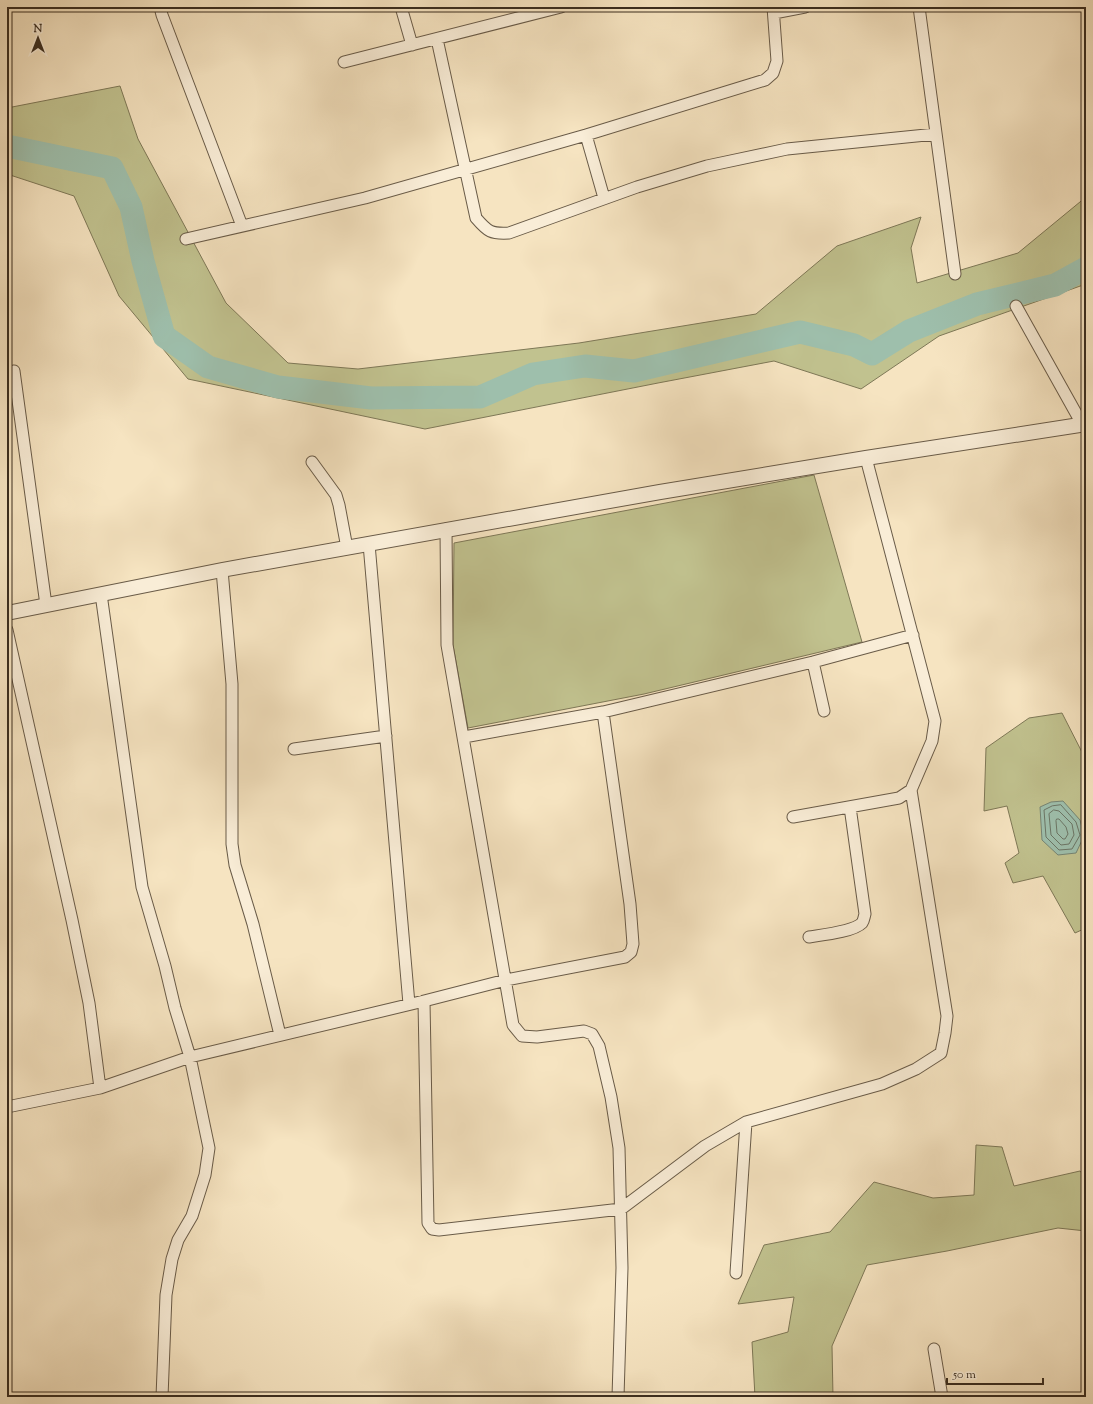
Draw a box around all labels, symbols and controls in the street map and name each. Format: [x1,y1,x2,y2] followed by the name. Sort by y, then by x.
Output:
[18,18,58,58] north arrow
[33,21,43,37] text: N
[947,1360,1043,1386] scale bar
[952,1366,976,1384] text: 50 m

